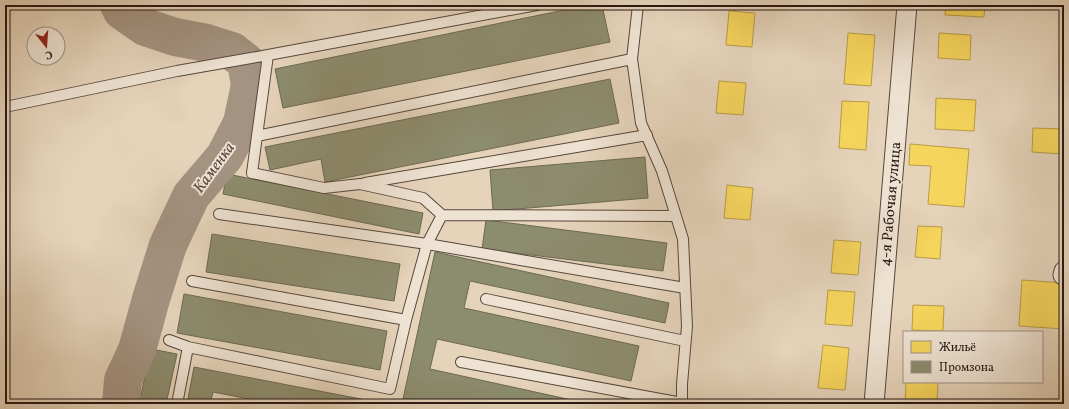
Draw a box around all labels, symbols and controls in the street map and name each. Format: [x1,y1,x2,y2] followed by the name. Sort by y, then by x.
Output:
[26,26,66,66] north arrow
[43,46,54,62] text: С
[189,138,241,198] water label: Каменка
[876,141,907,267] street label: 4-я Рабочая улица
[903,331,1043,383] legend
[939,340,976,356] text: Жильё
[939,360,994,376] text: Промзона

